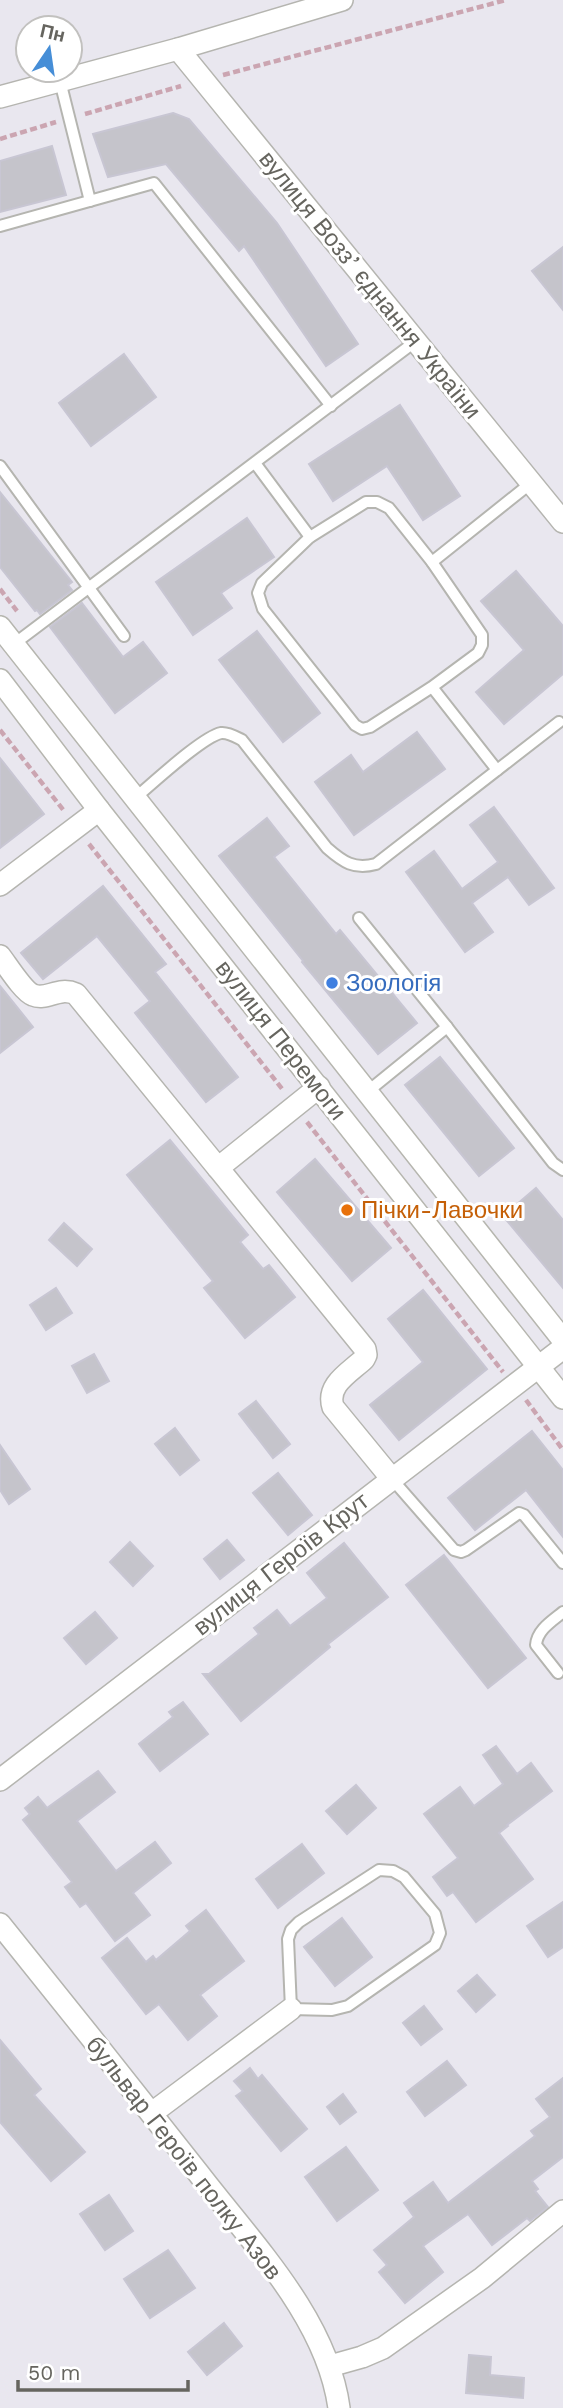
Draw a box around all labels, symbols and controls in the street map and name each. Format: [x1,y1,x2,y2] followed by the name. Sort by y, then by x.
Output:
[14,14,84,84] north arrow
[38,19,68,47] text: Пн
[253,145,487,425] street label: вулиця Воззʼєднання України
[210,954,352,1126] street label: вулиця Перемоги
[346,969,441,997] place label: Зоологія
[324,975,340,991] marker: Зоологія
[361,1196,523,1224] place label: Пічки-Лавочки
[339,1202,355,1218] marker: Пічки-Лавочки
[188,1487,374,1641] street label: вулиця Героїв Крут
[80,2031,288,2285] street label: бульвар Героїв полку Азов
[18,2348,187,2392] scale bar
[28,2360,80,2385] text: 50 m

